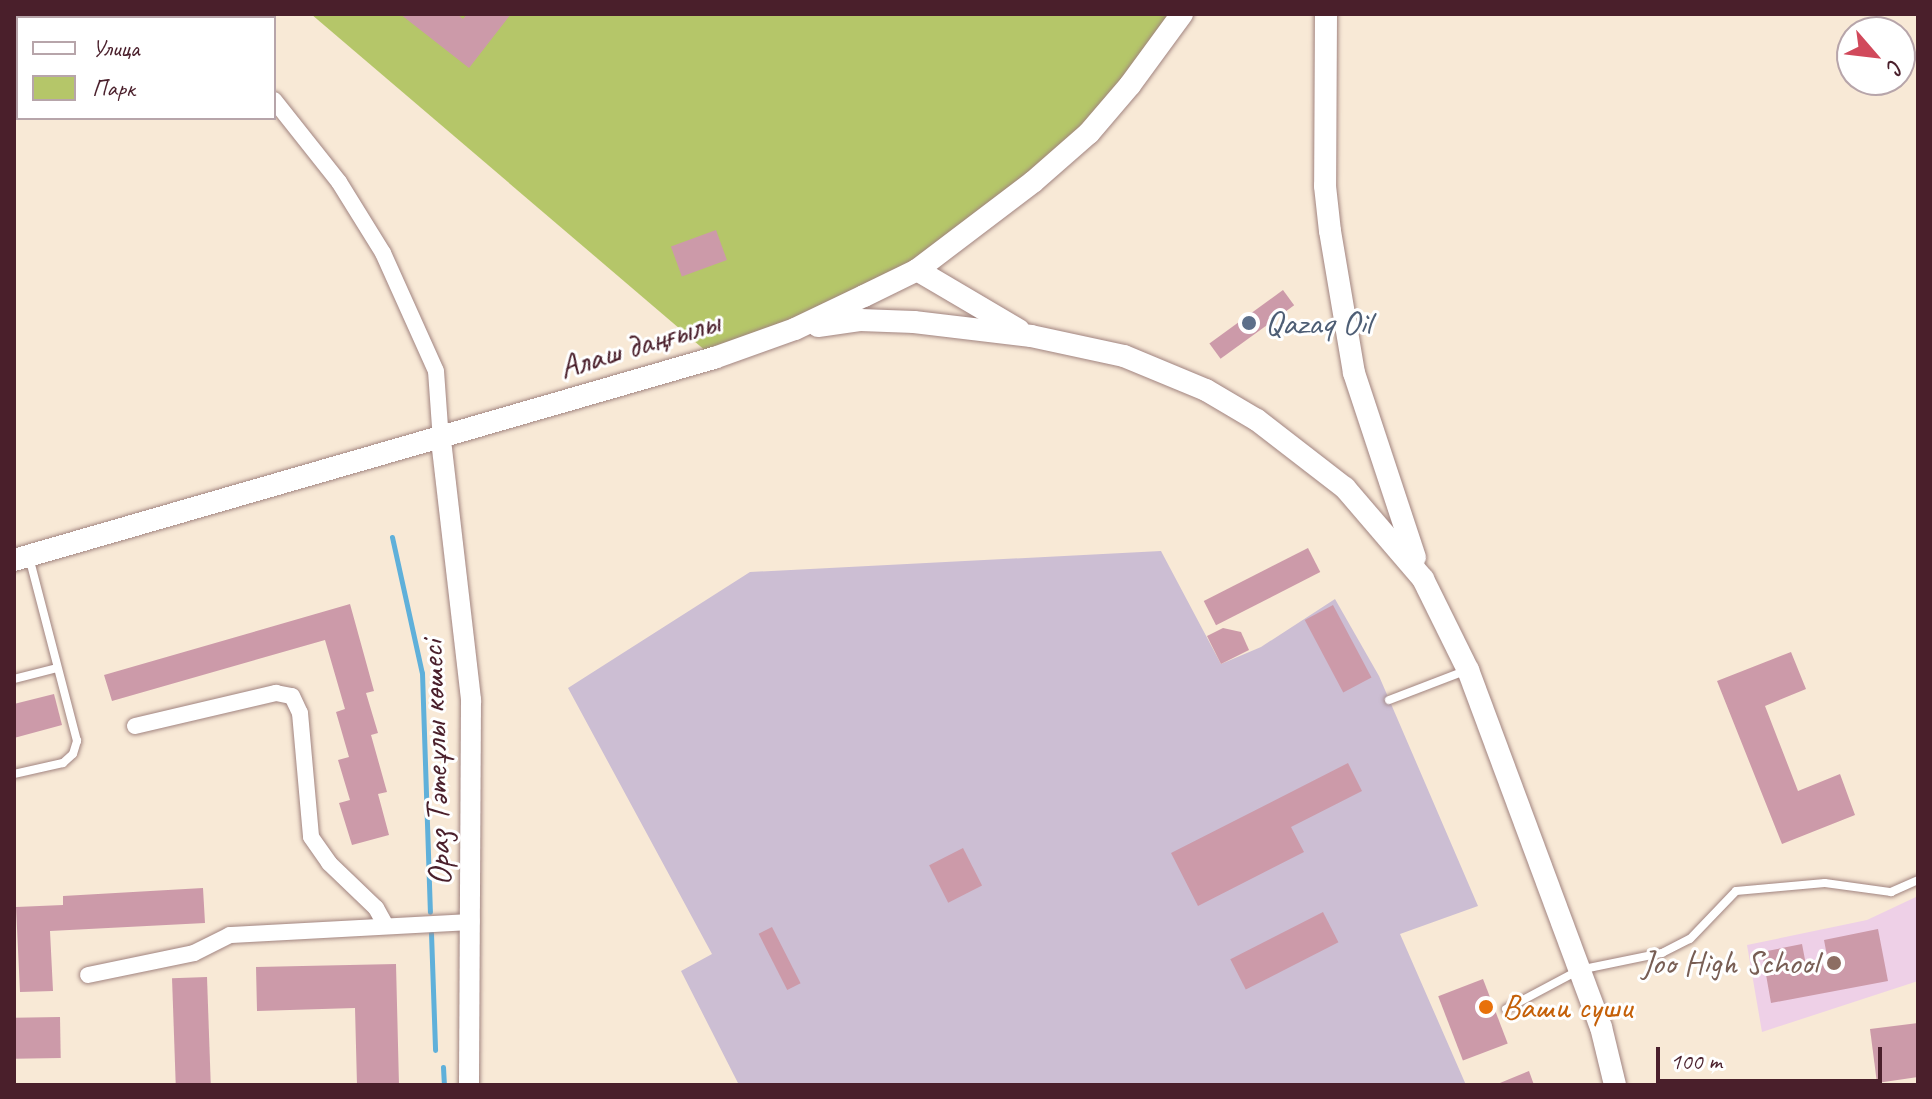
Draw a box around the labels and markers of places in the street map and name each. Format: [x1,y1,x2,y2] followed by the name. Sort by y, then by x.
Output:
[1265,303,1372,343] place label: Qazaq Oil
[1240,314,1258,332] marker: Qazaq Oil
[1641,943,1818,983] place label: Joo High School
[1825,954,1843,972] marker: Joo High School
[1502,987,1634,1027] place label: Ваши суши
[1477,998,1495,1016] marker: Ваши суши

